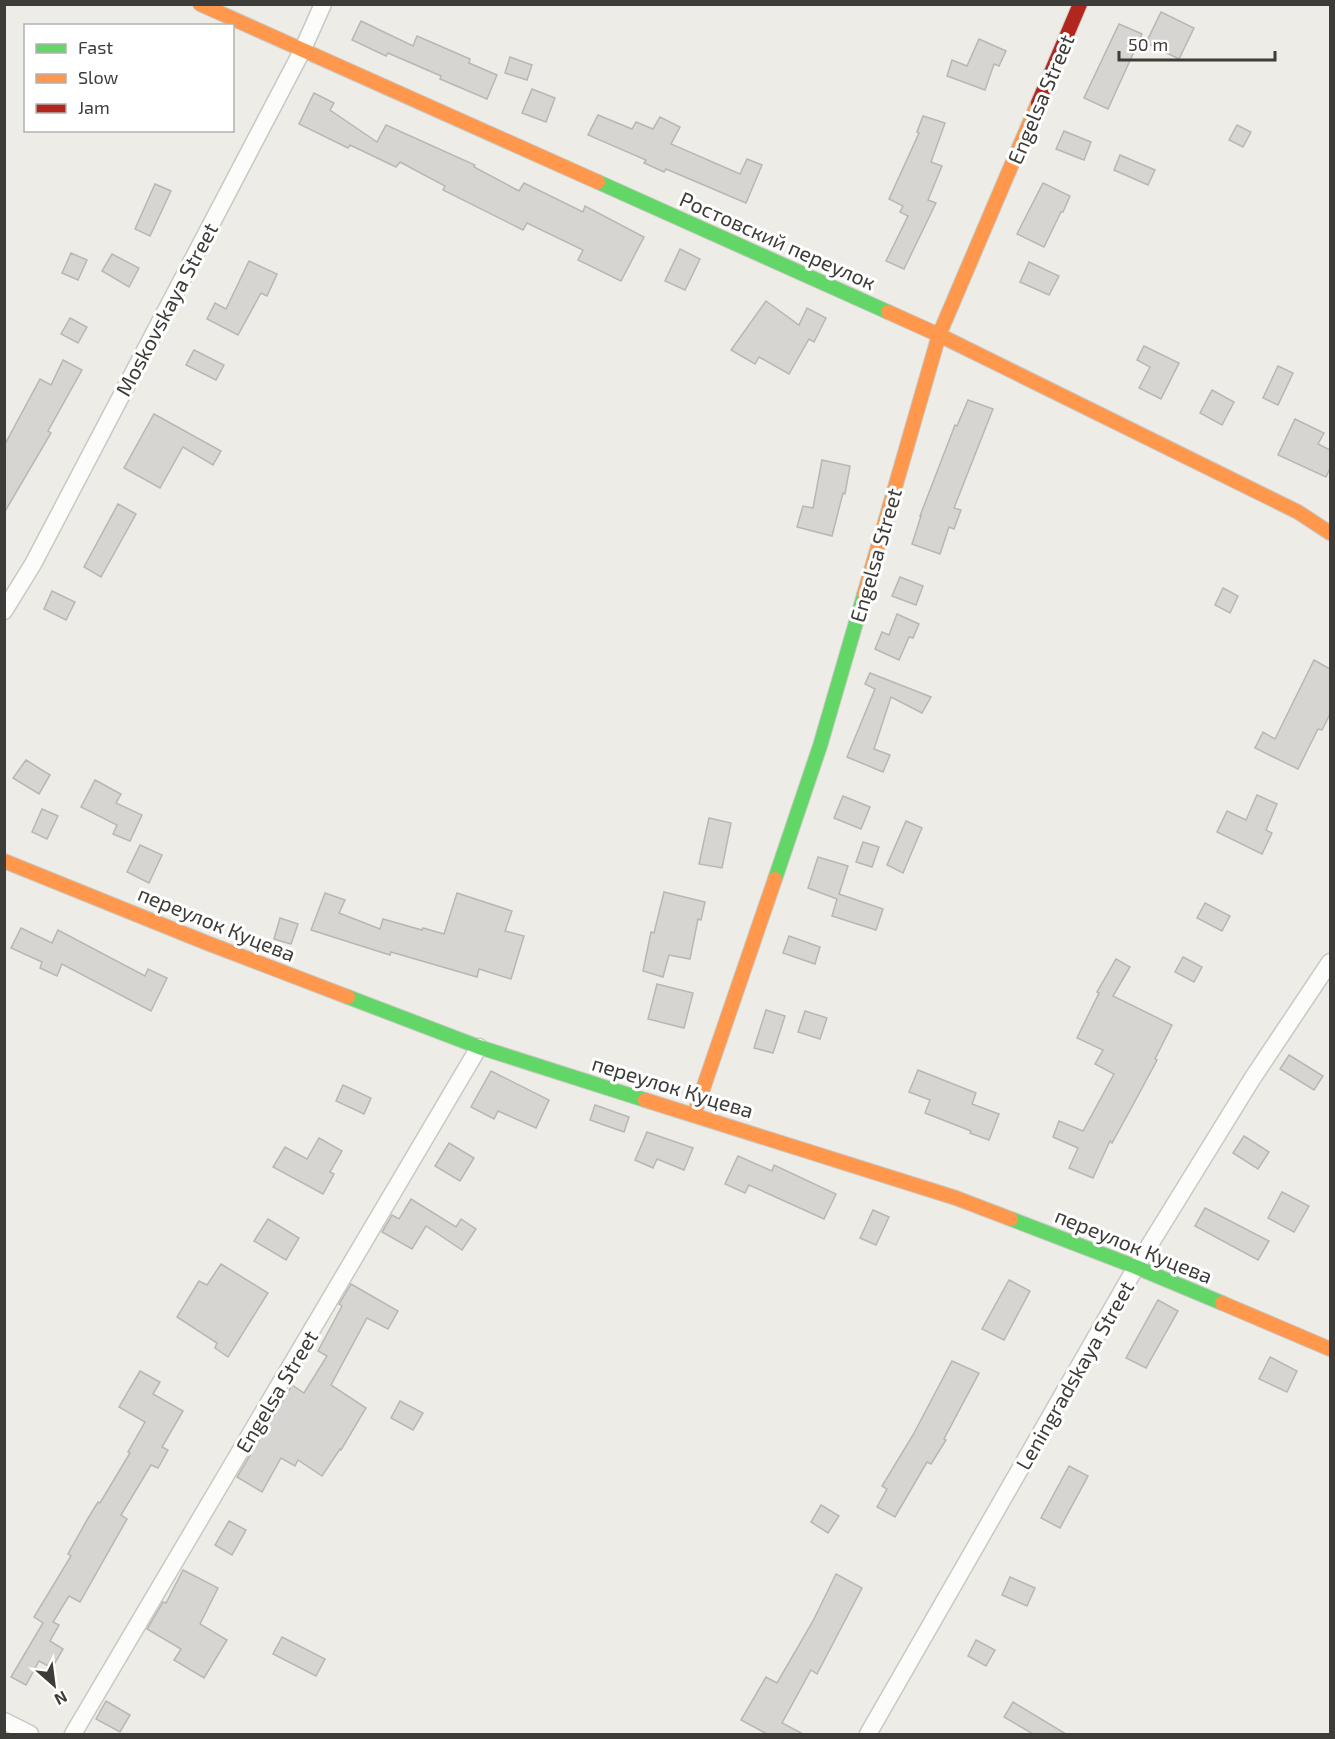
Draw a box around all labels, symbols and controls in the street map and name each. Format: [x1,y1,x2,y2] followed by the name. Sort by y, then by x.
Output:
[24,24,234,132] legend
[1119,24,1275,62] scale bar
[1001,30,1079,168] street label: Engelsa Street
[1128,33,1168,55] text: 50 m
[78,36,113,58] text: Fast
[78,66,119,88] text: Slow
[78,96,110,118] text: Jam
[676,186,880,295] street label: Ростовский переулок
[110,218,222,400] street label: Moskovskaya Street
[844,485,906,625] street label: Engelsa Street
[134,880,299,967] street label: переулок Куцева
[589,1050,757,1123] street label: переулок Куцева
[1051,1202,1216,1289] street label: переулок Куцева
[1010,1276,1138,1474] street label: Leningradskaya Street
[230,1325,322,1457] street label: Engelsa Street
[24,1655,84,1715] north arrow
[52,1688,71,1710] text: N

